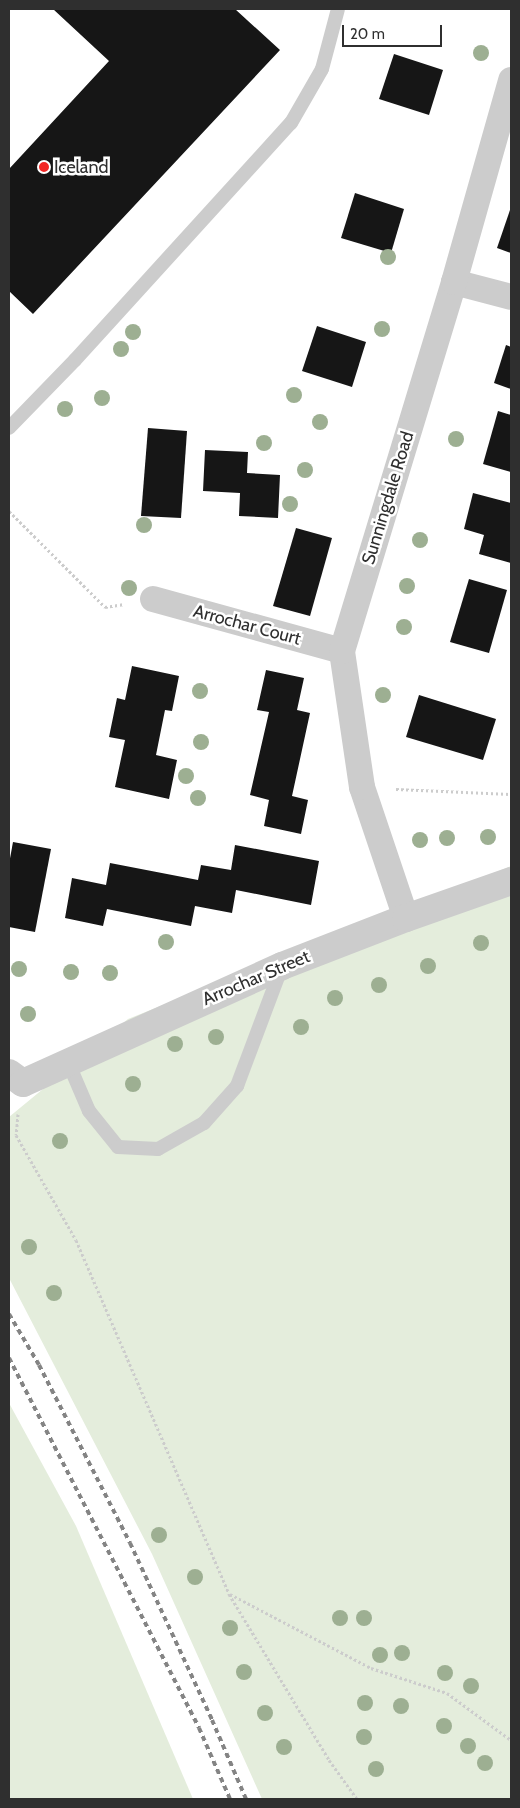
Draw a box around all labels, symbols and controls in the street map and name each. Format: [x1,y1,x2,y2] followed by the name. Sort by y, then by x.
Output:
[345,15,445,47] scale bar
[350,25,385,43] text: 20 m
[54,156,109,178] place label: Iceland
[38,161,50,173] marker: Iceland
[358,429,418,567] street label: Sunningdale Road
[191,600,303,650] street label: Arrochar Court
[199,946,313,1010] street label: Arrochar Street

